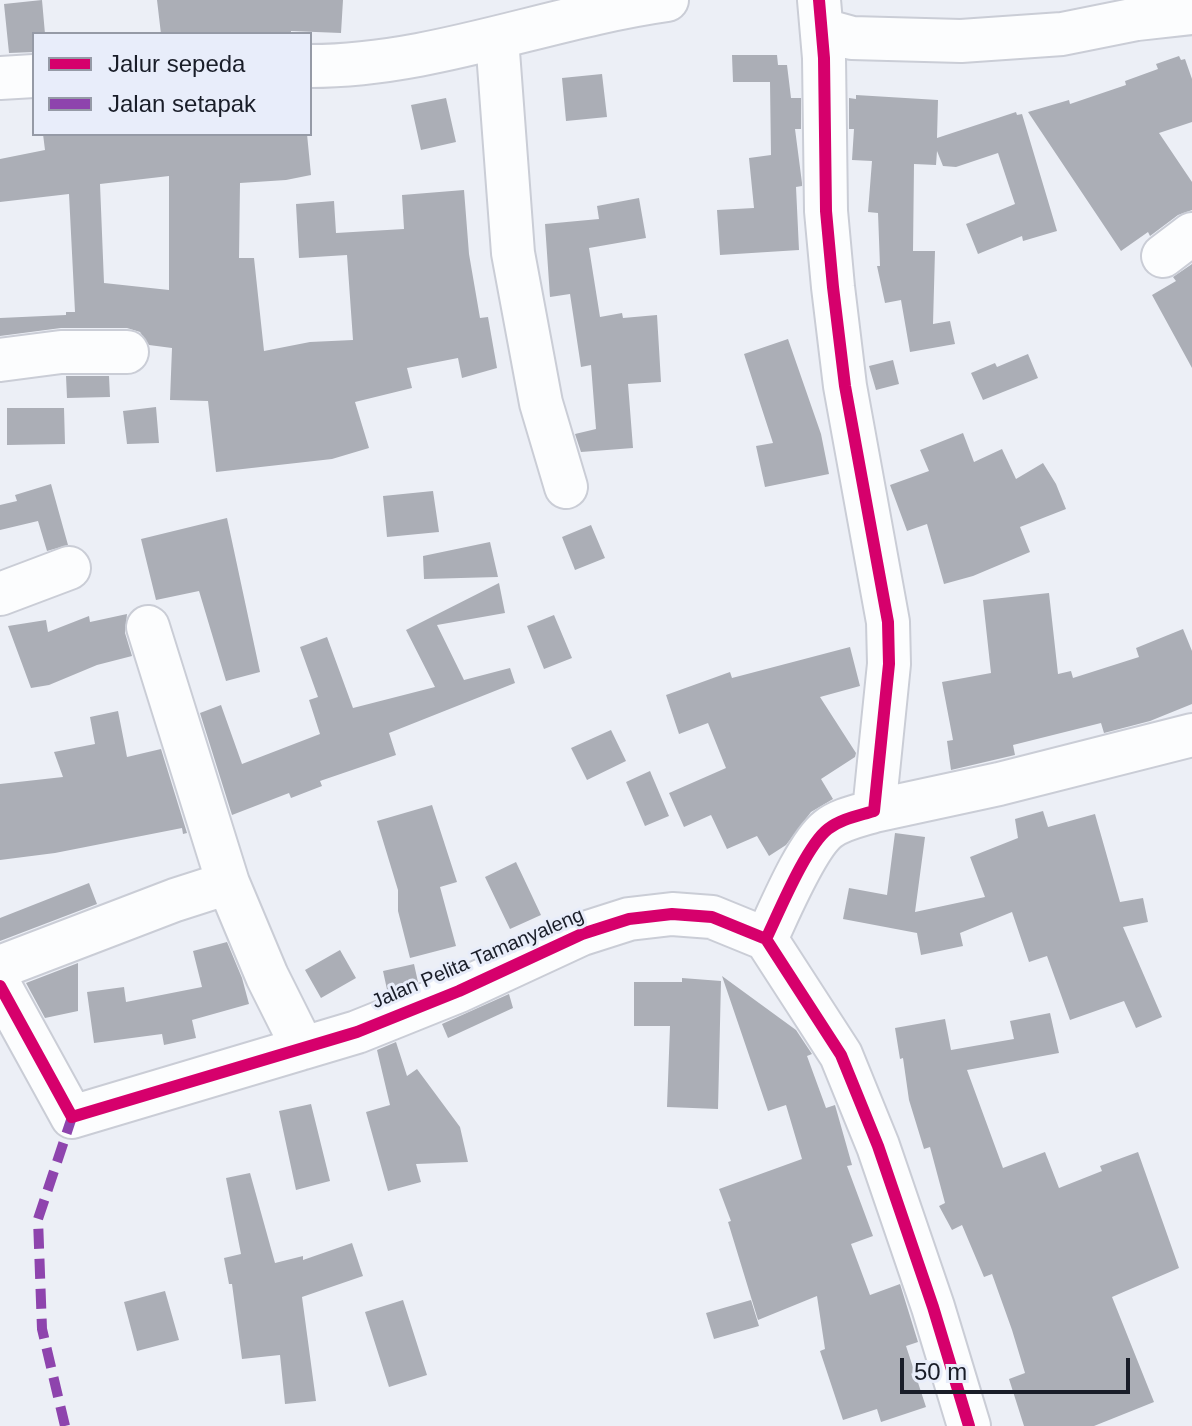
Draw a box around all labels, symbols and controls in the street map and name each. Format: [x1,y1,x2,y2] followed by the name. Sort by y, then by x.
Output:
[32,32,312,136] legend
[108,50,245,77] text: Jalur sepeda
[108,90,256,117] text: Jalan setapak
[368,903,588,1015] street label: Jalan Pelita Tamanyaleng
[904,1342,1134,1392] scale bar
[914,1358,967,1385] text: 50 m

